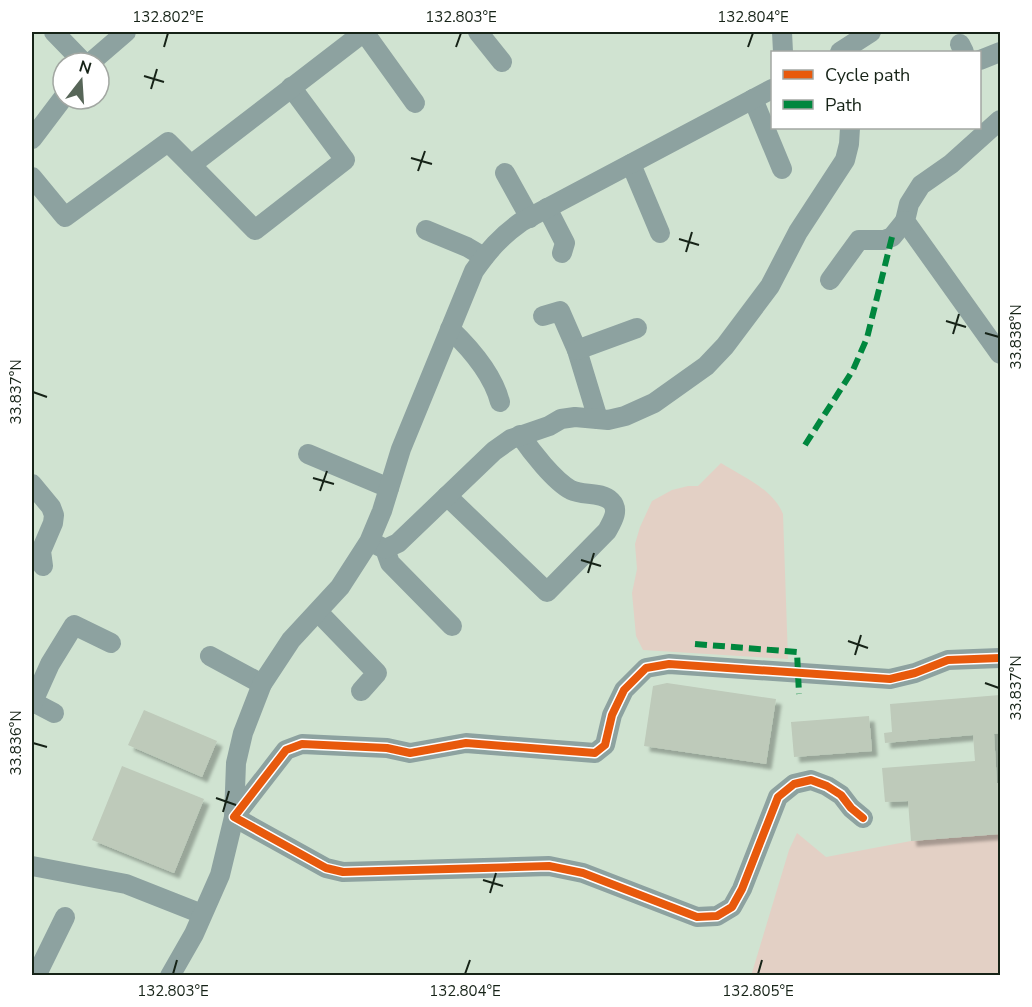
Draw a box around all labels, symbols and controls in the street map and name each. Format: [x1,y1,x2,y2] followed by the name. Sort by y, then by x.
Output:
[132,7,204,27] text: 132.802°E
[425,7,497,27] text: 132.803°E
[717,7,789,27] text: 132.804°E
[51,51,111,111] north arrow
[771,51,981,129] legend
[76,55,94,80] text: N
[825,63,910,87] text: Cycle path
[825,93,862,117] text: Path
[1006,304,1026,370] text: 33.838°N
[6,359,26,425] text: 33.837°N
[1006,655,1026,721] text: 33.837°N
[6,710,26,776] text: 33.836°N
[137,981,209,1001] text: 132.803°E
[429,981,501,1001] text: 132.804°E
[722,981,794,1001] text: 132.805°E

